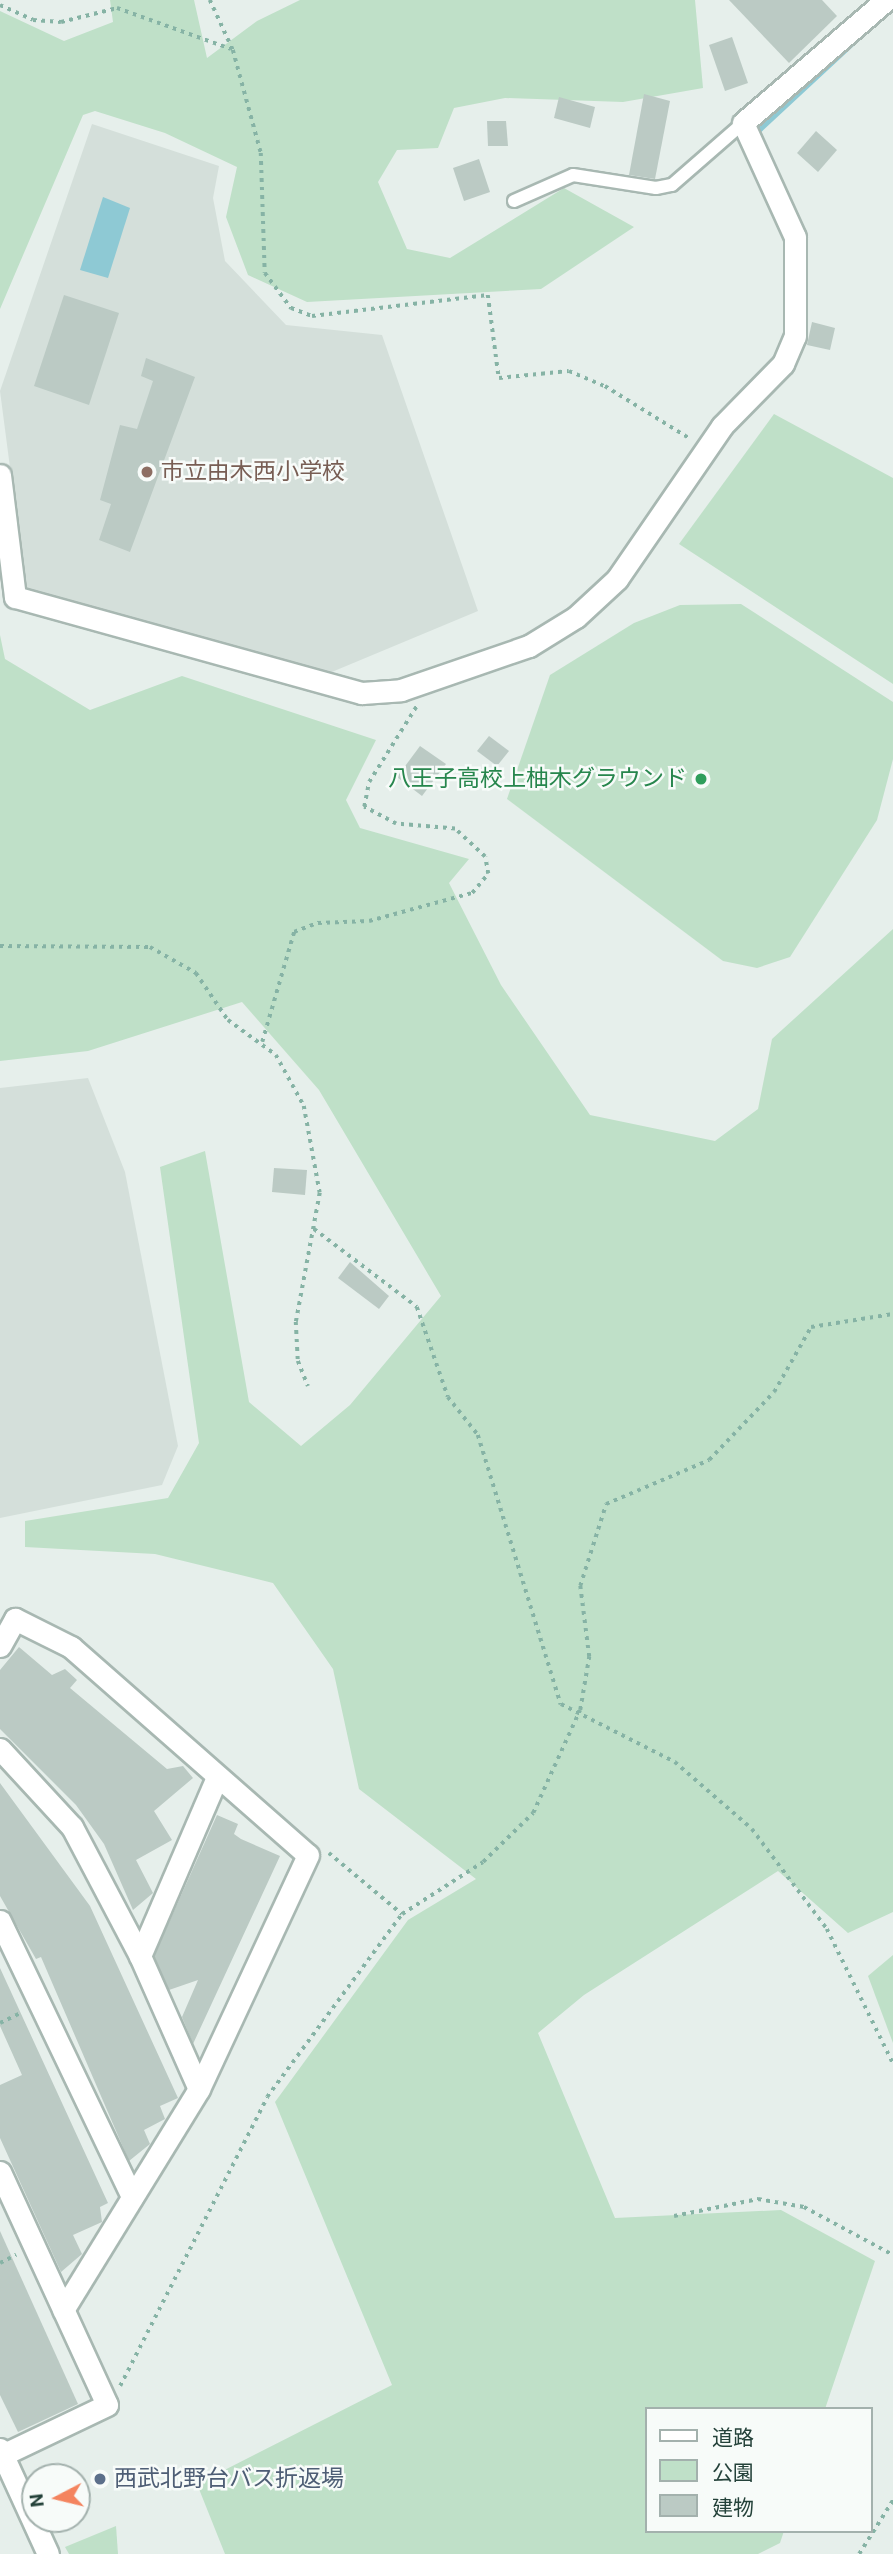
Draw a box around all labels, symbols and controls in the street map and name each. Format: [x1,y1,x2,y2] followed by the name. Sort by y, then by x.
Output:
[161,458,345,486] place label: 市立由木西小学校
[139,464,155,480] marker: 市立由木西小学校
[388,765,687,793] place label: 八王子高校上柚木グラウンド
[693,771,709,787] marker: 八王子高校上柚木グラウンド
[644,2407,872,2533] legend
[712,2426,754,2450] text: 道路
[712,2461,754,2485] text: 公園
[21,2463,91,2533] north arrow
[114,2465,344,2493] place label: 西武北野台バス折返場
[92,2471,108,2487] marker: 西武北野台バス折返場
[24,2492,49,2508] text: N
[712,2496,754,2520] text: 建物

